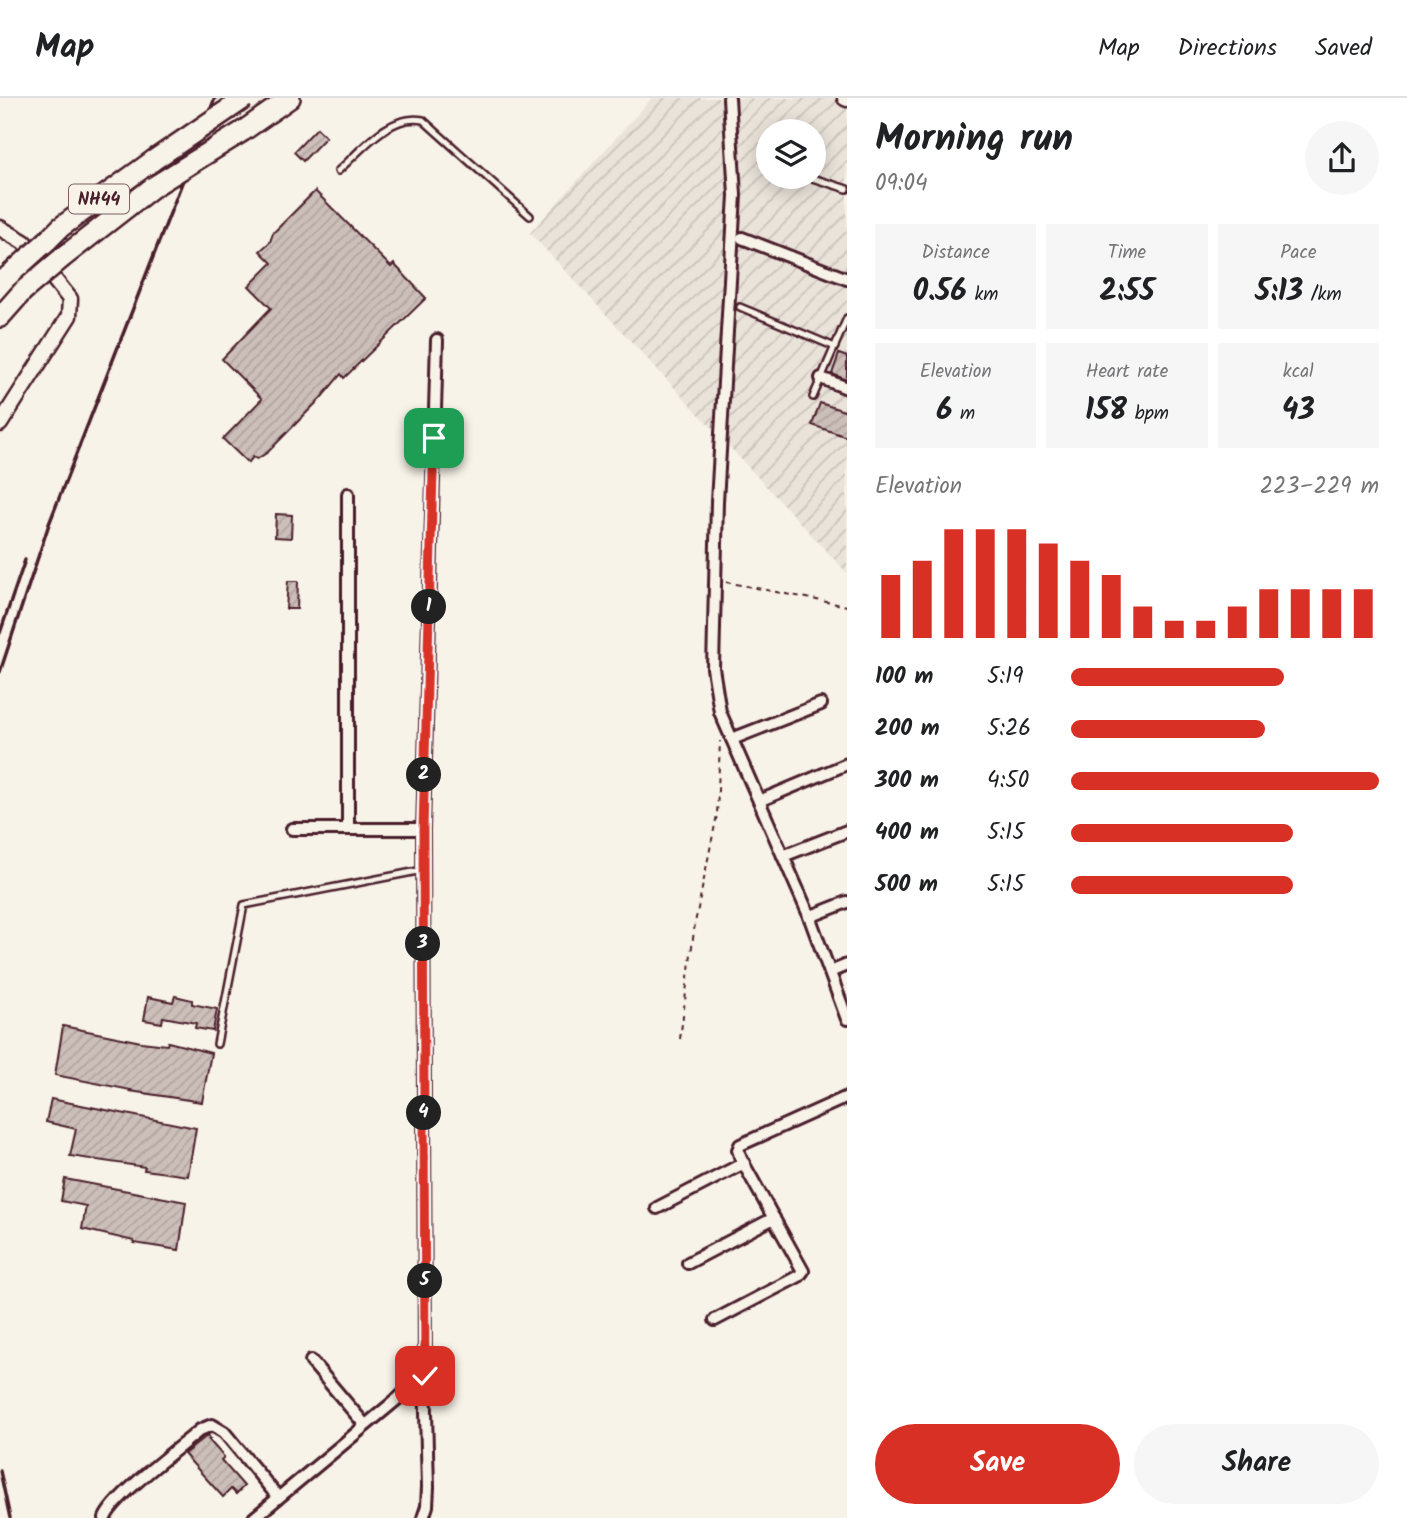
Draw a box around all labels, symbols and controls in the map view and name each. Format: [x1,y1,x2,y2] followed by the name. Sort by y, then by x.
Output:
[35,22,95,75] text: Map
[1098,29,1140,68] text: Map
[1178,29,1277,68] text: Directions
[1315,29,1372,68] text: Saved
[875,110,1073,170] text: Morning run
[756,119,826,189] map controls
[756,119,826,189] button: layers
[1305,121,1379,195] button: share
[875,166,928,202] text: 09:04
[69,184,129,214] road number: NH44
[922,238,990,268] text: Distance
[1108,238,1146,268] text: Time
[1280,238,1316,268] text: Pace
[913,268,967,316] text: 0.56
[1099,268,1155,316] text: 2:55
[1255,268,1303,316] text: 5:13
[967,280,998,310] text: km
[1303,280,1342,310] text: /km
[920,357,992,387] text: Elevation
[1086,357,1168,387] text: Heart rate
[1283,357,1314,387] text: kcal
[936,387,952,435] text: 6
[1085,387,1127,435] text: 158
[1282,387,1315,435] text: 43
[952,399,975,429] text: m
[1127,399,1169,429] text: bpm
[404,408,464,468] pin
[415,419,453,457] icon: arrive
[875,469,962,505] text: Elevation
[1260,469,1379,505] text: 223–229 m
[412,589,446,624] pin: 1
[426,591,431,621] text: 1
[875,659,933,695] text: 100 m
[987,659,1023,695] text: 5:19
[875,711,940,747] text: 200 m
[987,711,1031,747] text: 5:26
[406,758,442,792] pin: 2
[418,759,429,789] text: 2
[875,763,939,799] text: 300 m
[987,763,1029,799] text: 4:50
[875,815,939,851] text: 400 m
[987,815,1025,851] text: 5:15
[875,867,938,903] text: 500 m
[987,867,1025,903] text: 5:15
[406,926,440,962] pin: 3
[417,928,428,958] text: 3
[406,1096,442,1130] pin: 4
[418,1097,429,1127] text: 4
[408,1264,442,1298] pin: 5
[420,1265,429,1295] text: 5
[395,1346,455,1406] pin
[406,1357,444,1395] icon: check
[875,1424,1120,1504] button: Save
[1134,1424,1379,1504] button: Share

